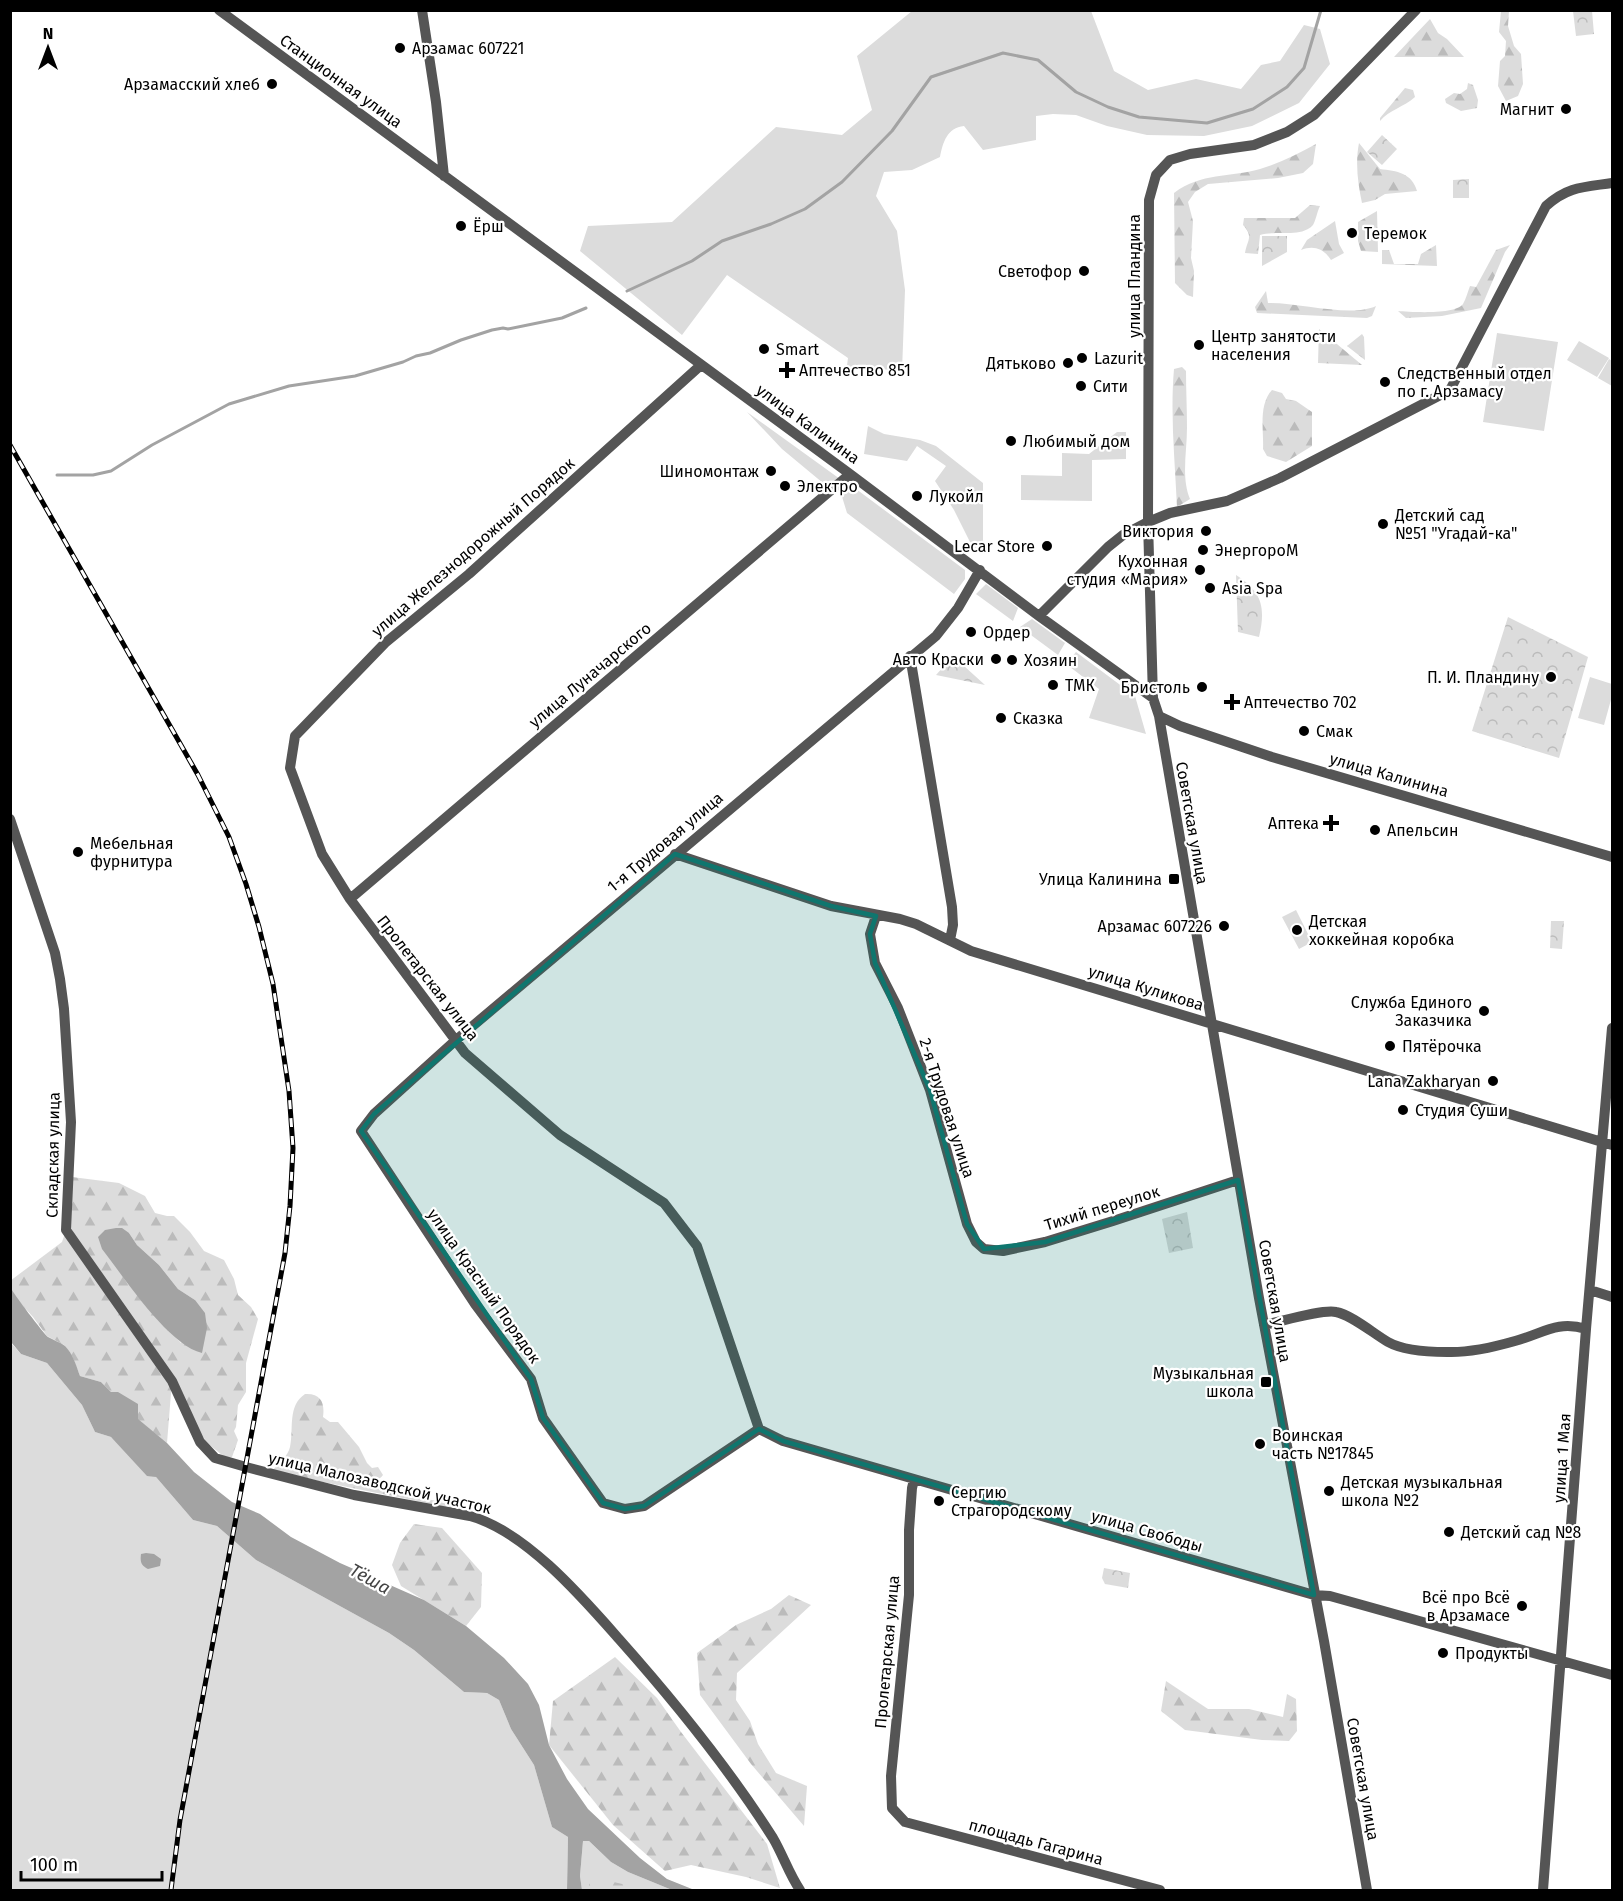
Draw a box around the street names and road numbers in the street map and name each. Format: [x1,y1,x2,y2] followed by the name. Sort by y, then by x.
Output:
[276,30,406,132] street label: Станционная улица
[1125,214,1144,338] street label: улица Пландина
[753,380,863,468] street label: улица Калинина
[368,453,579,640] street label: улица Железнодорожный Порядок
[525,618,655,732] street label: улица Луначарского
[1327,749,1451,801] street label: улица Калинина
[1172,760,1212,886] street label: Советская улица
[603,788,727,896] street label: 1-я Трудовая улица
[373,912,483,1044] street label: Пролетарская улица
[1086,961,1206,1015] street label: улица Куликова
[915,1036,979,1180] street label: 2-я Трудовая улица
[42,1092,64,1218] street label: Складская улица
[1042,1181,1163,1235] street label: Тихий переулок
[423,1205,545,1367] street label: улица Красный Порядок
[1255,1238,1295,1364] street label: Советская улица
[1549,1412,1575,1504] street label: улица 1 Мая
[267,1448,494,1518] street label: улица Малозаводской участок
[1089,1506,1205,1556] street label: улица Свободы
[871,1575,903,1729] street label: Пролетарская улица
[1343,1716,1383,1842] street label: Советская улица
[967,1815,1105,1869] street label: площадь Гагарина

